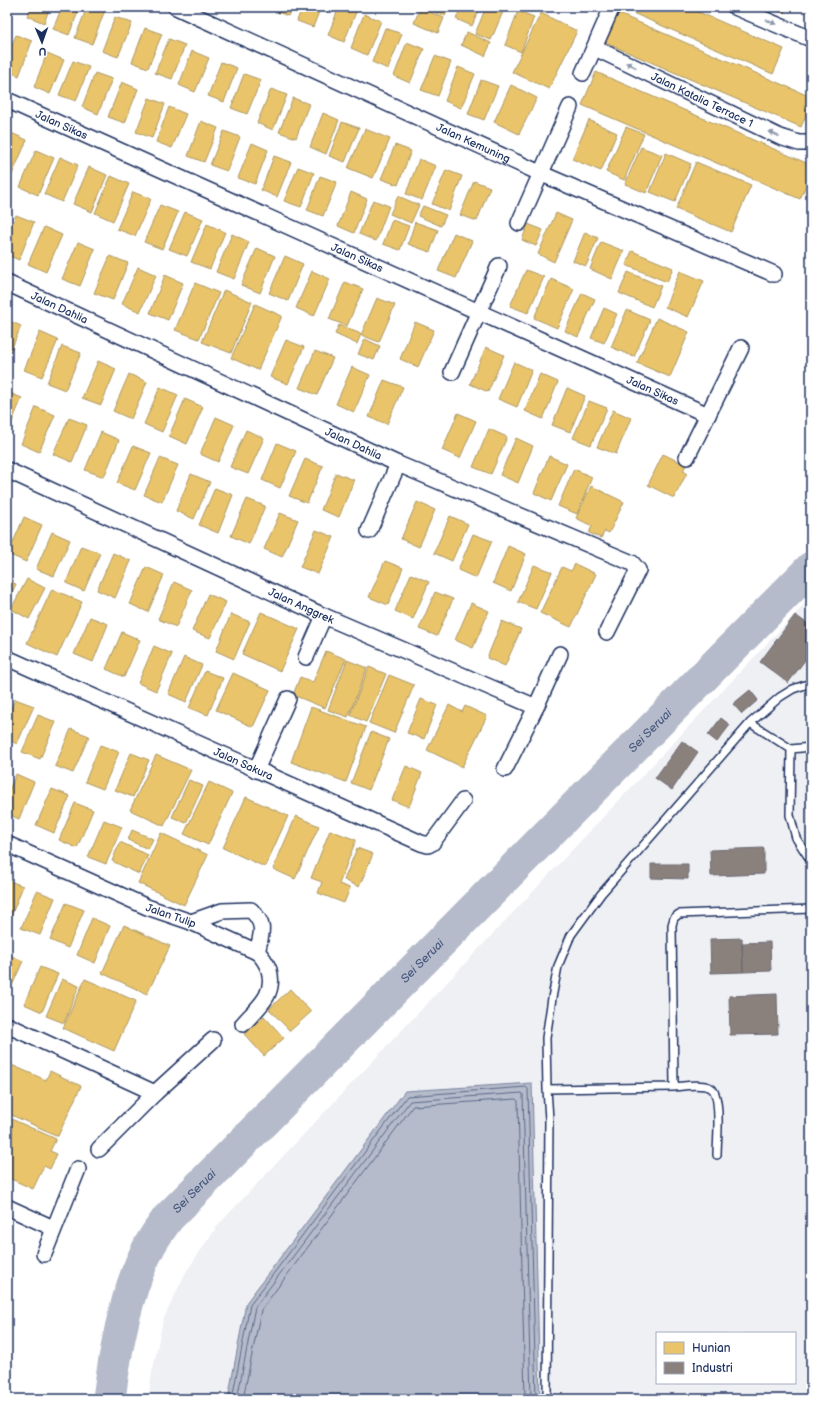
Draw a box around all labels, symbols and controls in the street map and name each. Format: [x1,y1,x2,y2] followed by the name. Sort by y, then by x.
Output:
[765,19,776,25] one-way arrow
[22,22,62,62] north arrow
[38,45,46,58] text: U
[626,62,637,68] one-way arrow
[649,70,755,130] street label: Jalan Katalia Terrace 1
[34,107,90,142] street label: Jalan Sikas
[435,120,512,165] street label: Jalan Kemuning
[768,131,780,137] one-way arrow
[329,240,386,275] street label: Jalan Sikas
[29,289,90,326] street label: Jalan Dahlia
[625,373,681,408] street label: Jalan Sikas
[323,425,384,462] street label: Jalan Dahlia
[266,585,337,626] street label: Jalan Anggrek
[625,705,676,756] water label: Sei Seruai
[212,745,275,783] street label: Jalan Sakura
[144,901,199,930] street label: Jalan Tulip
[397,935,448,986] water label: Sei Seruai
[169,1165,220,1217] water label: Sei Seruai
[656,1332,796,1384] legend
[692,1341,731,1356] text: Hunian
[692,1361,733,1376] text: Industri

